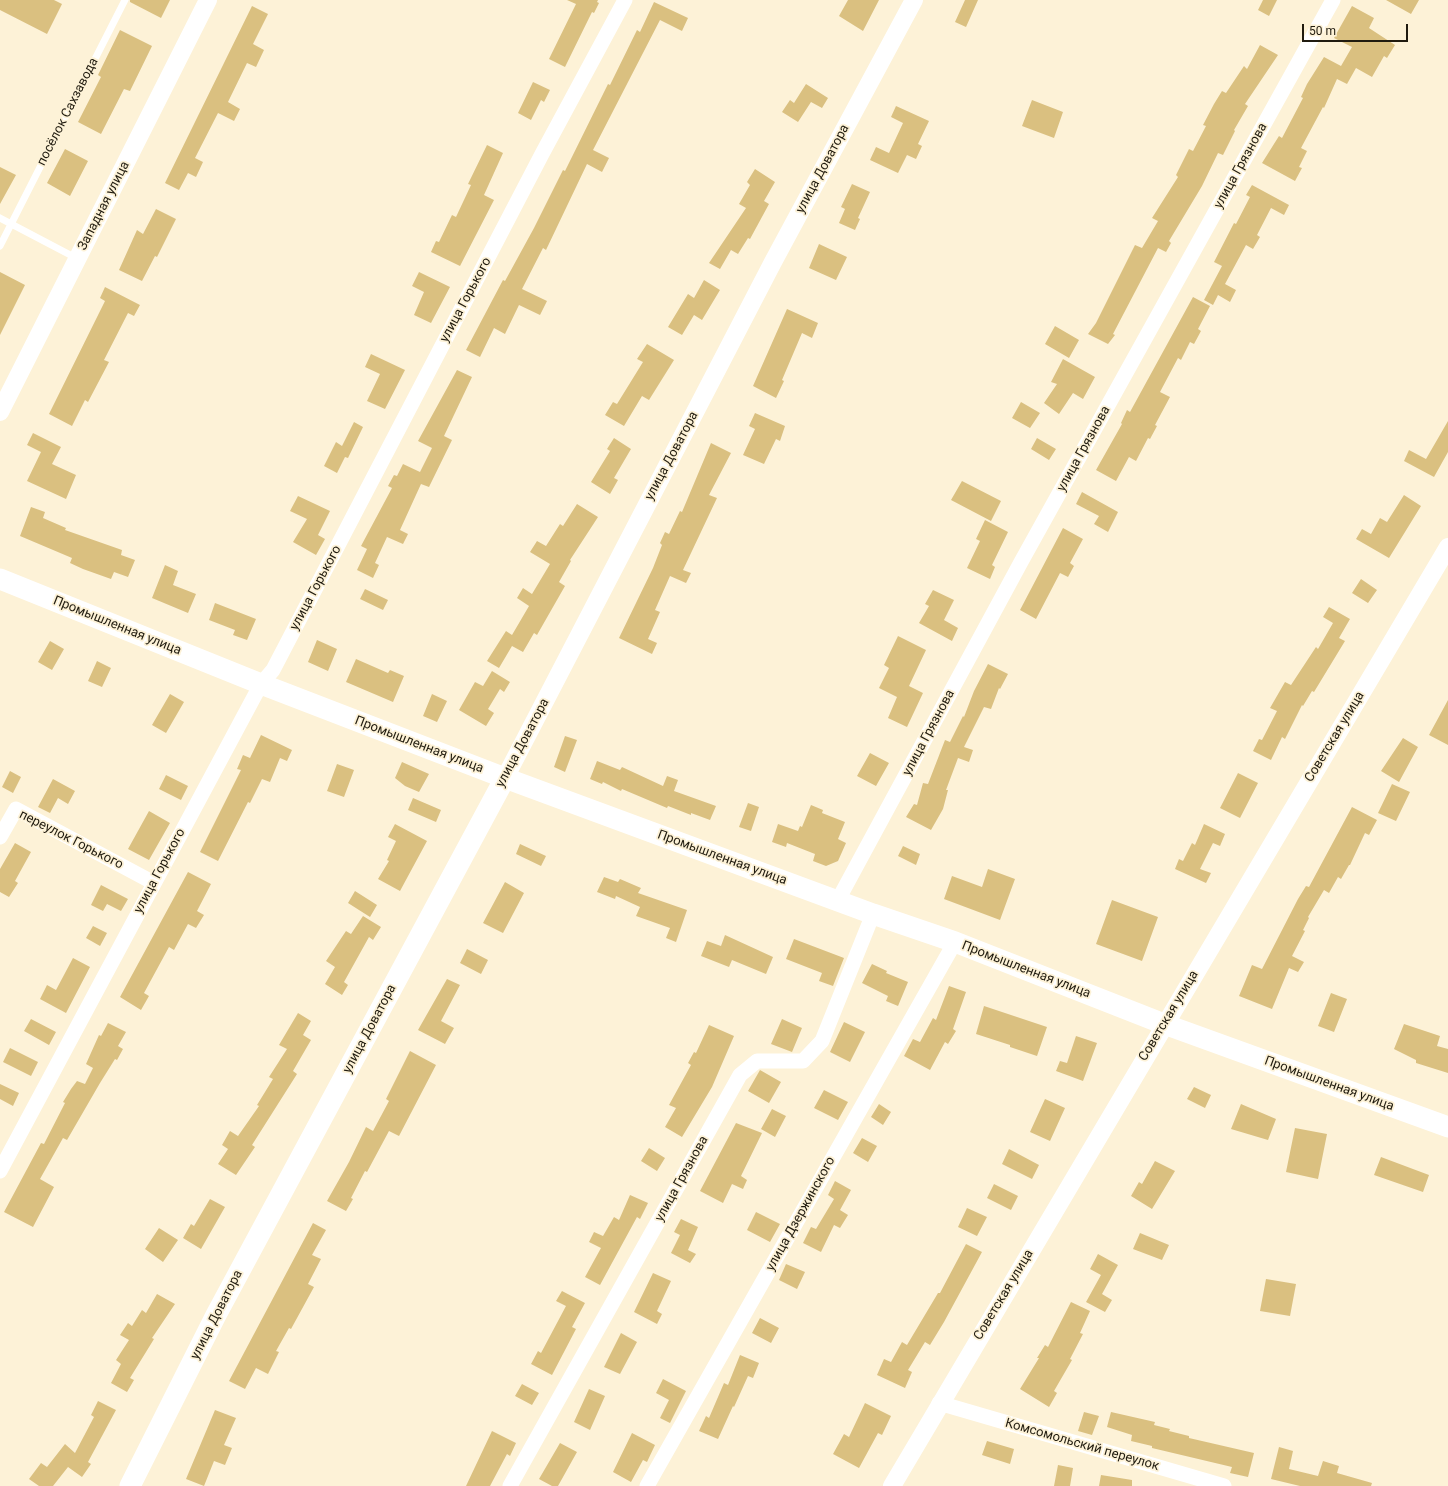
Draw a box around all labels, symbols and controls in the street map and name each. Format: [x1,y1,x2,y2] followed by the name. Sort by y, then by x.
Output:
[1304,16,1410,42] scale bar
[1309,24,1336,38] text: 50 m
[34,56,102,168] street label: посёлок Сахзавода
[1211,121,1271,211] street label: улица Грязнова
[793,122,853,216] street label: улица Доватора
[75,159,133,253] street label: Западная улица
[437,255,495,345] street label: улица Горького
[1054,404,1114,494] street label: улица Грязнова
[642,409,702,503] street label: улица Доватора
[287,543,345,633] street label: улица Горького
[51,593,183,659] street label: Промышленная улица
[900,687,958,779] street label: улица Грязнова
[1302,689,1368,785] street label: Советская улица
[493,696,553,790] street label: улица Доватора
[352,713,486,777] street label: Промышленная улица
[16,807,126,873] street label: переулок Горького
[131,826,189,916] street label: улица Горького
[655,827,789,889] street label: Промышленная улица
[959,938,1093,1002] street label: Промышленная улица
[1136,968,1202,1064] street label: Советская улица
[340,982,400,1076] street label: улица Доватора
[1262,1053,1396,1115] street label: Промышленная улица
[652,1134,712,1224] street label: улица Грязнова
[763,1154,839,1274] street label: улица Дзержинского
[971,1247,1037,1343] street label: Советская улица
[188,1268,246,1362] street label: улица Доватора
[1003,1416,1161,1474] street label: Комсомольский переулок

